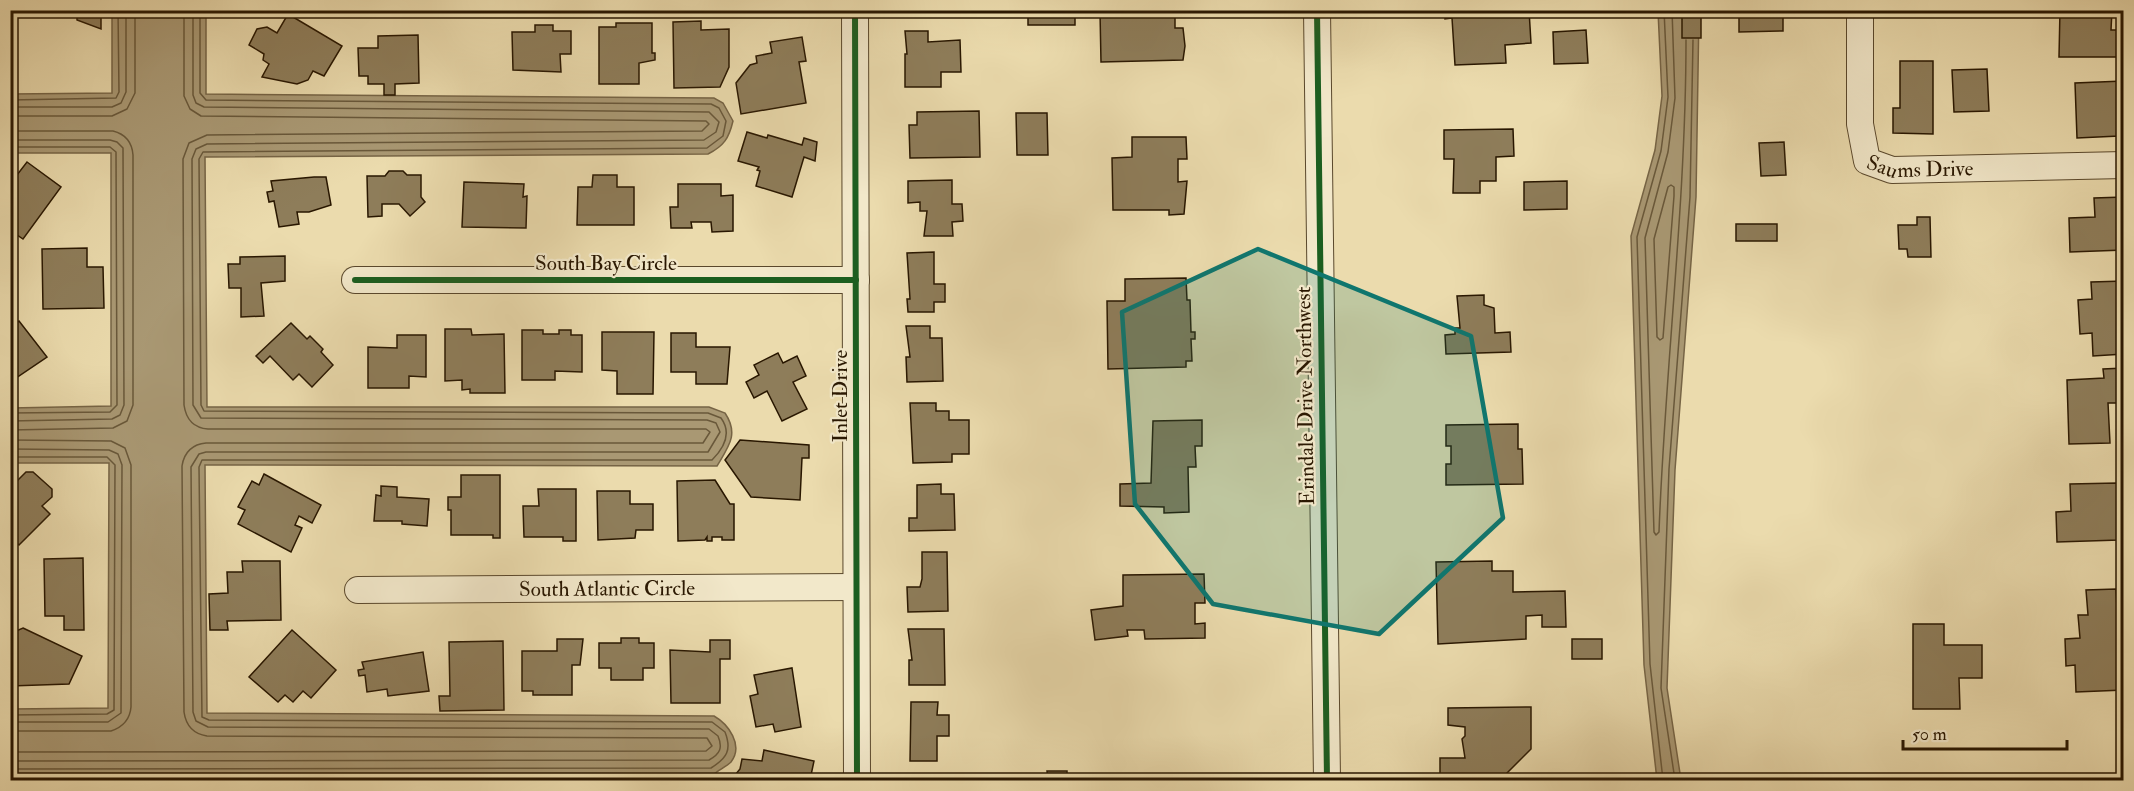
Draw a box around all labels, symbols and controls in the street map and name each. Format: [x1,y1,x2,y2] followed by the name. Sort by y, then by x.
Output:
[1863,149,1974,185] street label: Saums Drive
[535,250,677,277] street label: South Bay Circle
[1290,286,1321,506] street label: Erindale Drive Northwest
[827,349,854,442] street label: Inlet Drive
[519,575,695,603] street label: South Atlantic Circle
[1903,713,2066,751] scale bar
[1912,723,1947,746] text: 50 m

